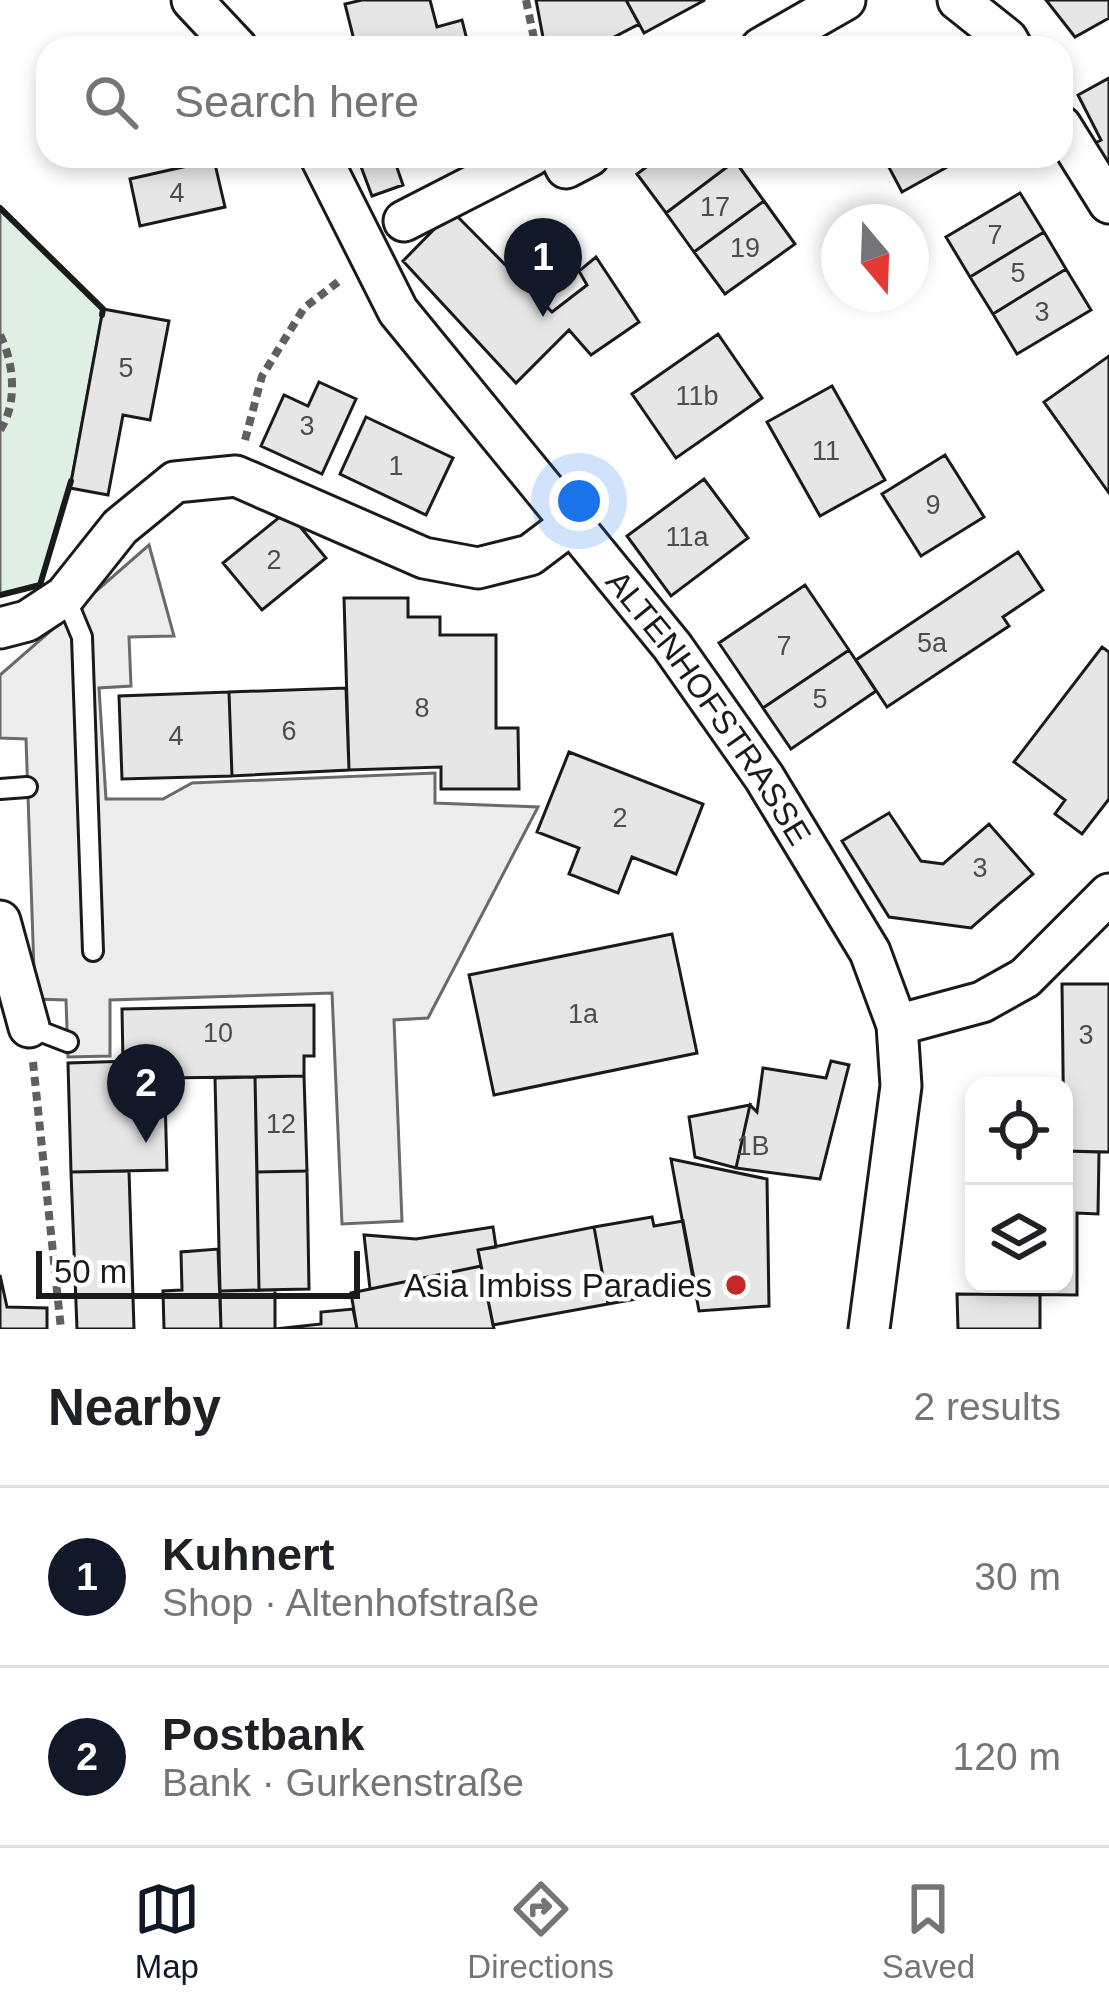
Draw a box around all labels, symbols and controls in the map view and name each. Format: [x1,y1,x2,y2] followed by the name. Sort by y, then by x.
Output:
[36,36,1073,168] search box
[78,69,144,135] icon: search
[174,76,419,127] text: Search here
[169,178,185,208] house number: 4
[700,192,730,222] house number: 17
[821,204,929,312] north arrow
[504,218,582,317] pin: 1
[987,220,1003,250] house number: 7
[730,233,760,263] house number: 19
[1010,258,1026,288] house number: 5
[1034,297,1050,327] house number: 3
[118,353,134,383] house number: 5
[675,381,719,411] house number: 11b
[299,411,315,441] house number: 3
[812,436,840,466] house number: 11
[388,451,404,481] house number: 1
[549,471,609,531] your location
[925,490,941,520] house number: 9
[665,522,710,552] house number: 11a
[266,545,282,575] house number: 2
[599,563,819,851] street label: ALTENHOFSTRASSE
[917,628,948,658] house number: 5a
[776,631,792,661] house number: 7
[812,684,828,714] house number: 5
[414,693,430,723] house number: 8
[281,716,297,746] house number: 6
[168,721,184,751] house number: 4
[612,803,628,833] house number: 2
[972,853,988,883] house number: 3
[568,999,599,1029] house number: 1a
[203,1018,233,1048] house number: 10
[1078,1020,1094,1050] house number: 3
[107,1044,185,1143] pin: 2
[965,1077,1073,1293] map controls
[965,1077,1073,1185] button: locate
[266,1109,296,1139] house number: 12
[736,1131,770,1161] house number: 1B
[965,1185,1073,1293] button: layers
[36,1245,360,1298] scale bar
[54,1253,127,1290] text: 50 m
[404,1267,712,1304] place label: Asia Imbiss Paradies
[723,1272,749,1298] marker: Asia Imbiss Paradies
[48,1379,221,1436] text: Nearby
[914,1385,1061,1428] text: 2 results
[162,1529,335,1580] text: Kuhnert
[76,1555,98,1598] text: 1
[974,1555,1061,1598] text: 30 m
[162,1581,539,1624] text: Shop · Altenhofstraße
[162,1709,365,1760] text: Postbank
[76,1735,98,1778] text: 2
[953,1735,1061,1778] text: 120 m
[162,1761,524,1804] text: Bank · Gurkenstraße
[134,1876,200,1986] tab: Map
[467,1876,614,1986] tab: Directions
[882,1876,975,1986] tab: Saved

